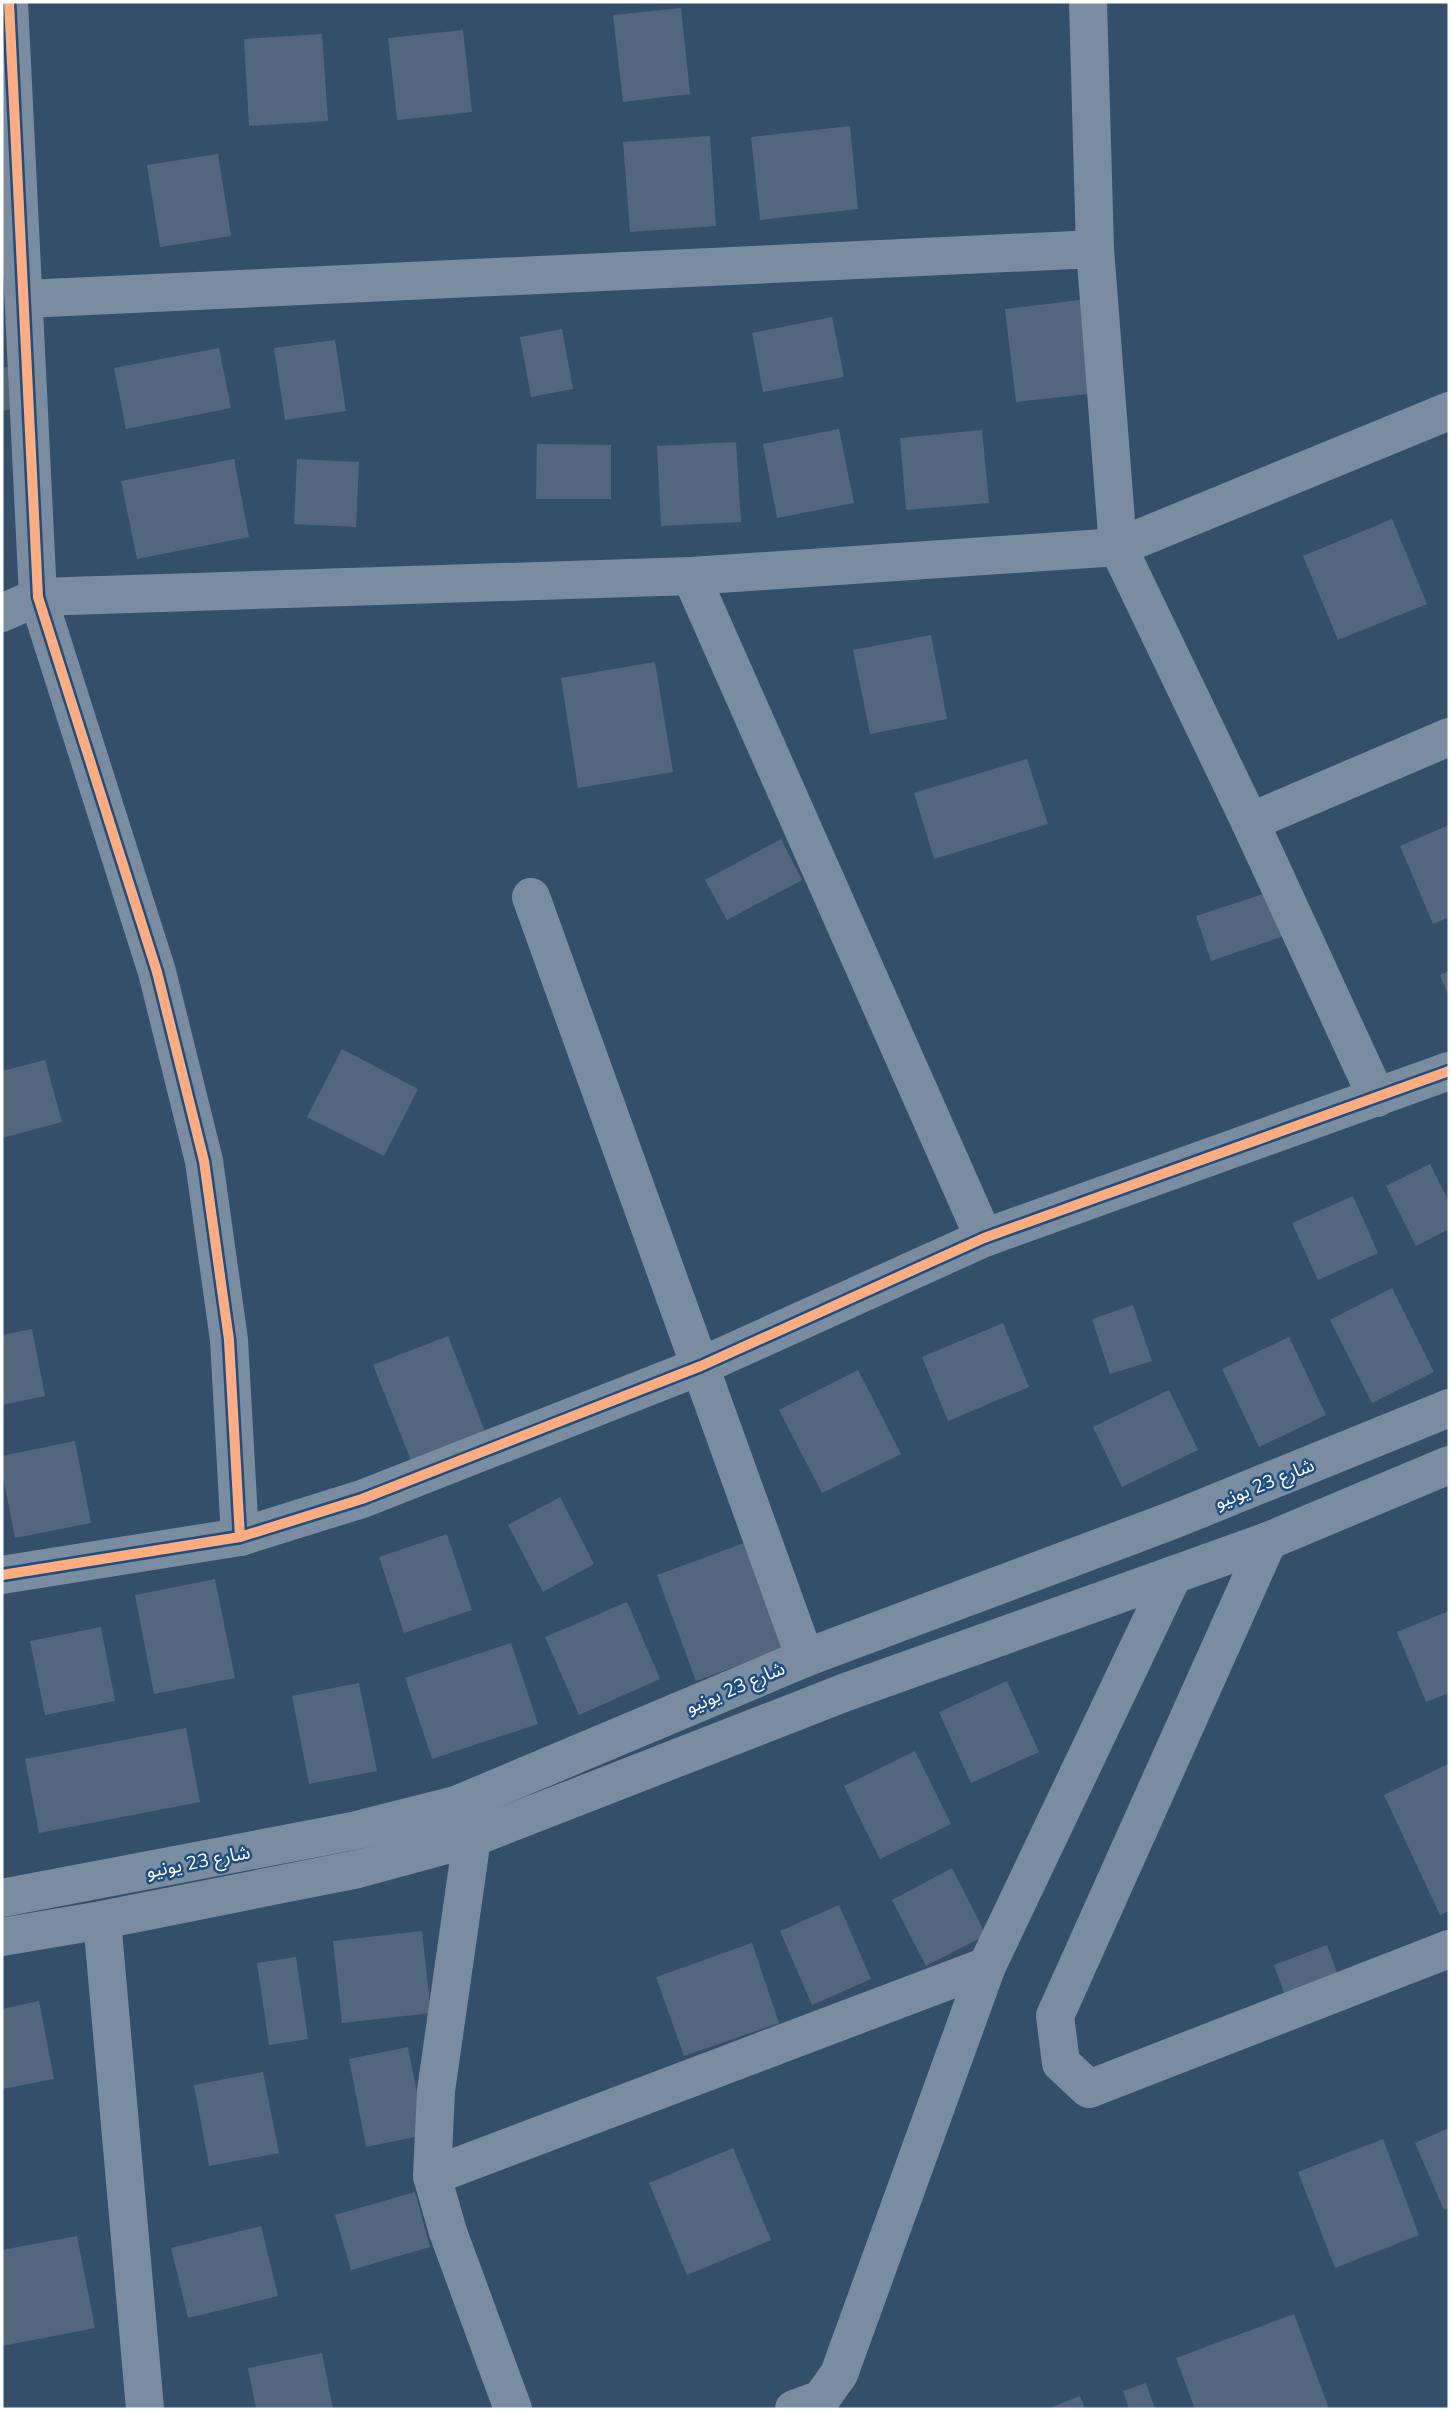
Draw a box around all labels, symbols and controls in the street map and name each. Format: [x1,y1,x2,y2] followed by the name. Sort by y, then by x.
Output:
[1211,1452,1318,1516] street label: شارع 23 يونيو
[682,1655,789,1720] street label: شارع 23 يونيو
[144,1839,252,1885] street label: شارع 23 يونيو

